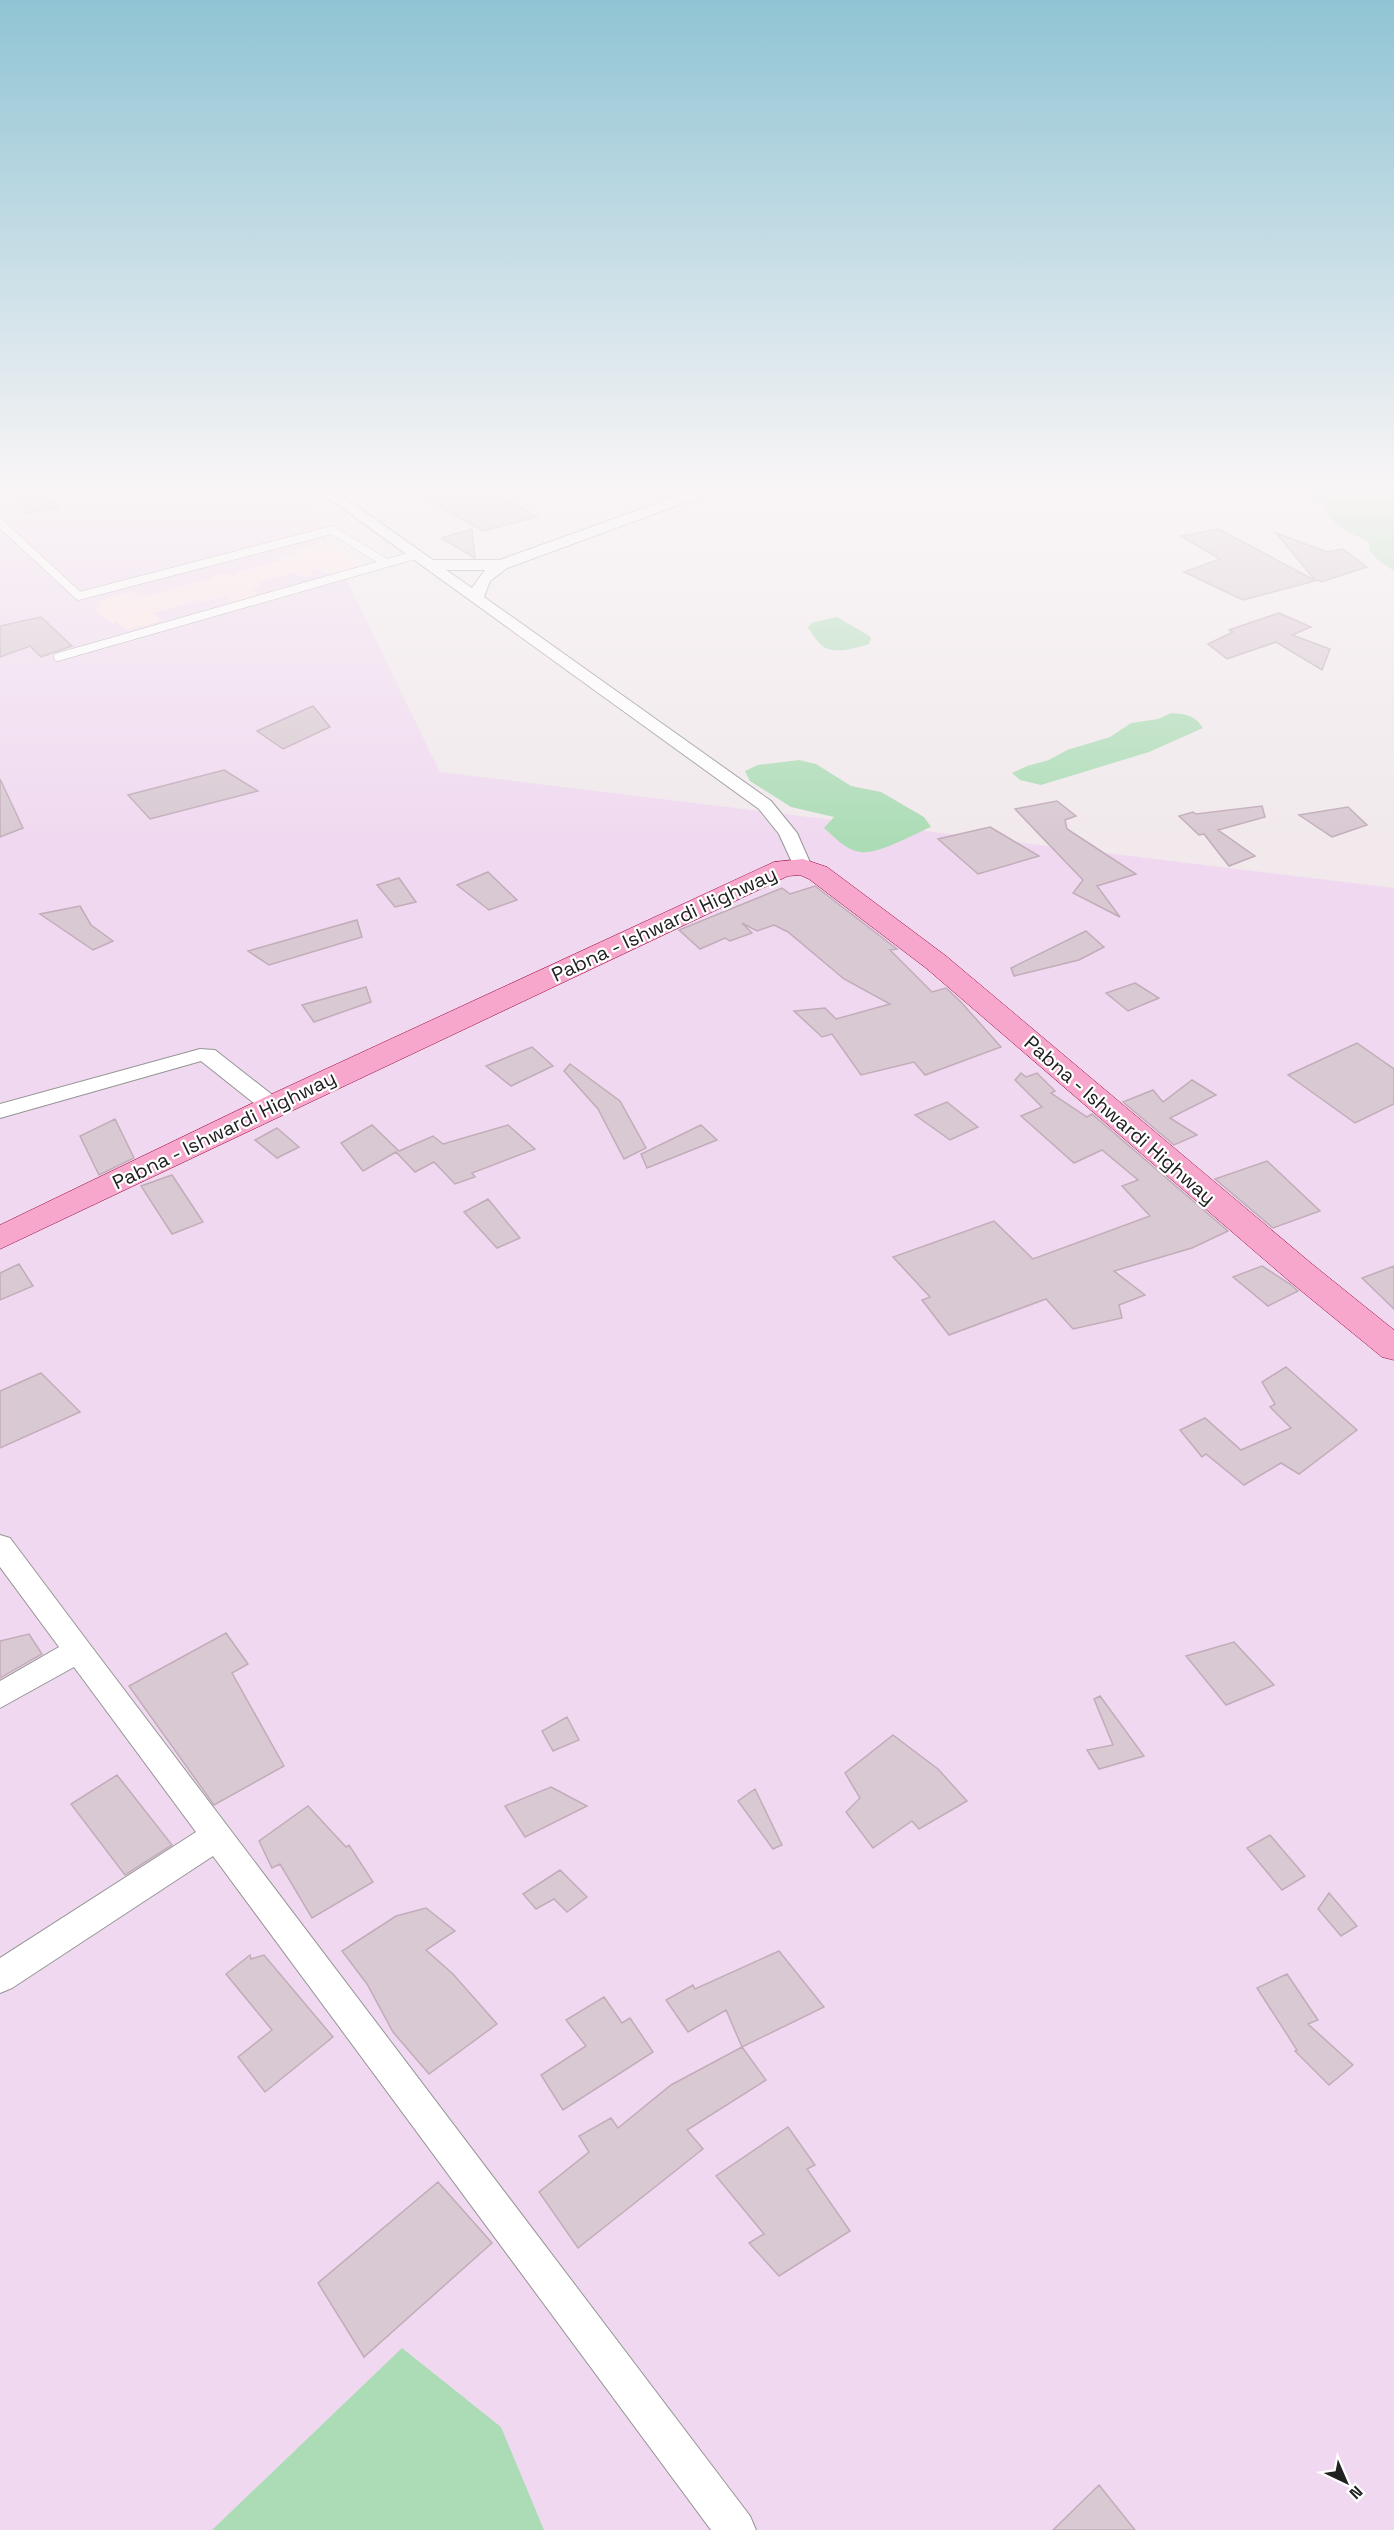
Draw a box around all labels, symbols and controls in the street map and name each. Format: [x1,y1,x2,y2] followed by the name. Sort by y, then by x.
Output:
[547,860,781,988] street label: Pabna - Ishwardi Highway
[1019,1030,1221,1210] street label: Pabna - Ishwardi Highway
[108,1064,340,1196] street label: Pabna - Ishwardi Highway
[1316,2452,1376,2512] north arrow
[1345,2481,1367,2504] text: N

